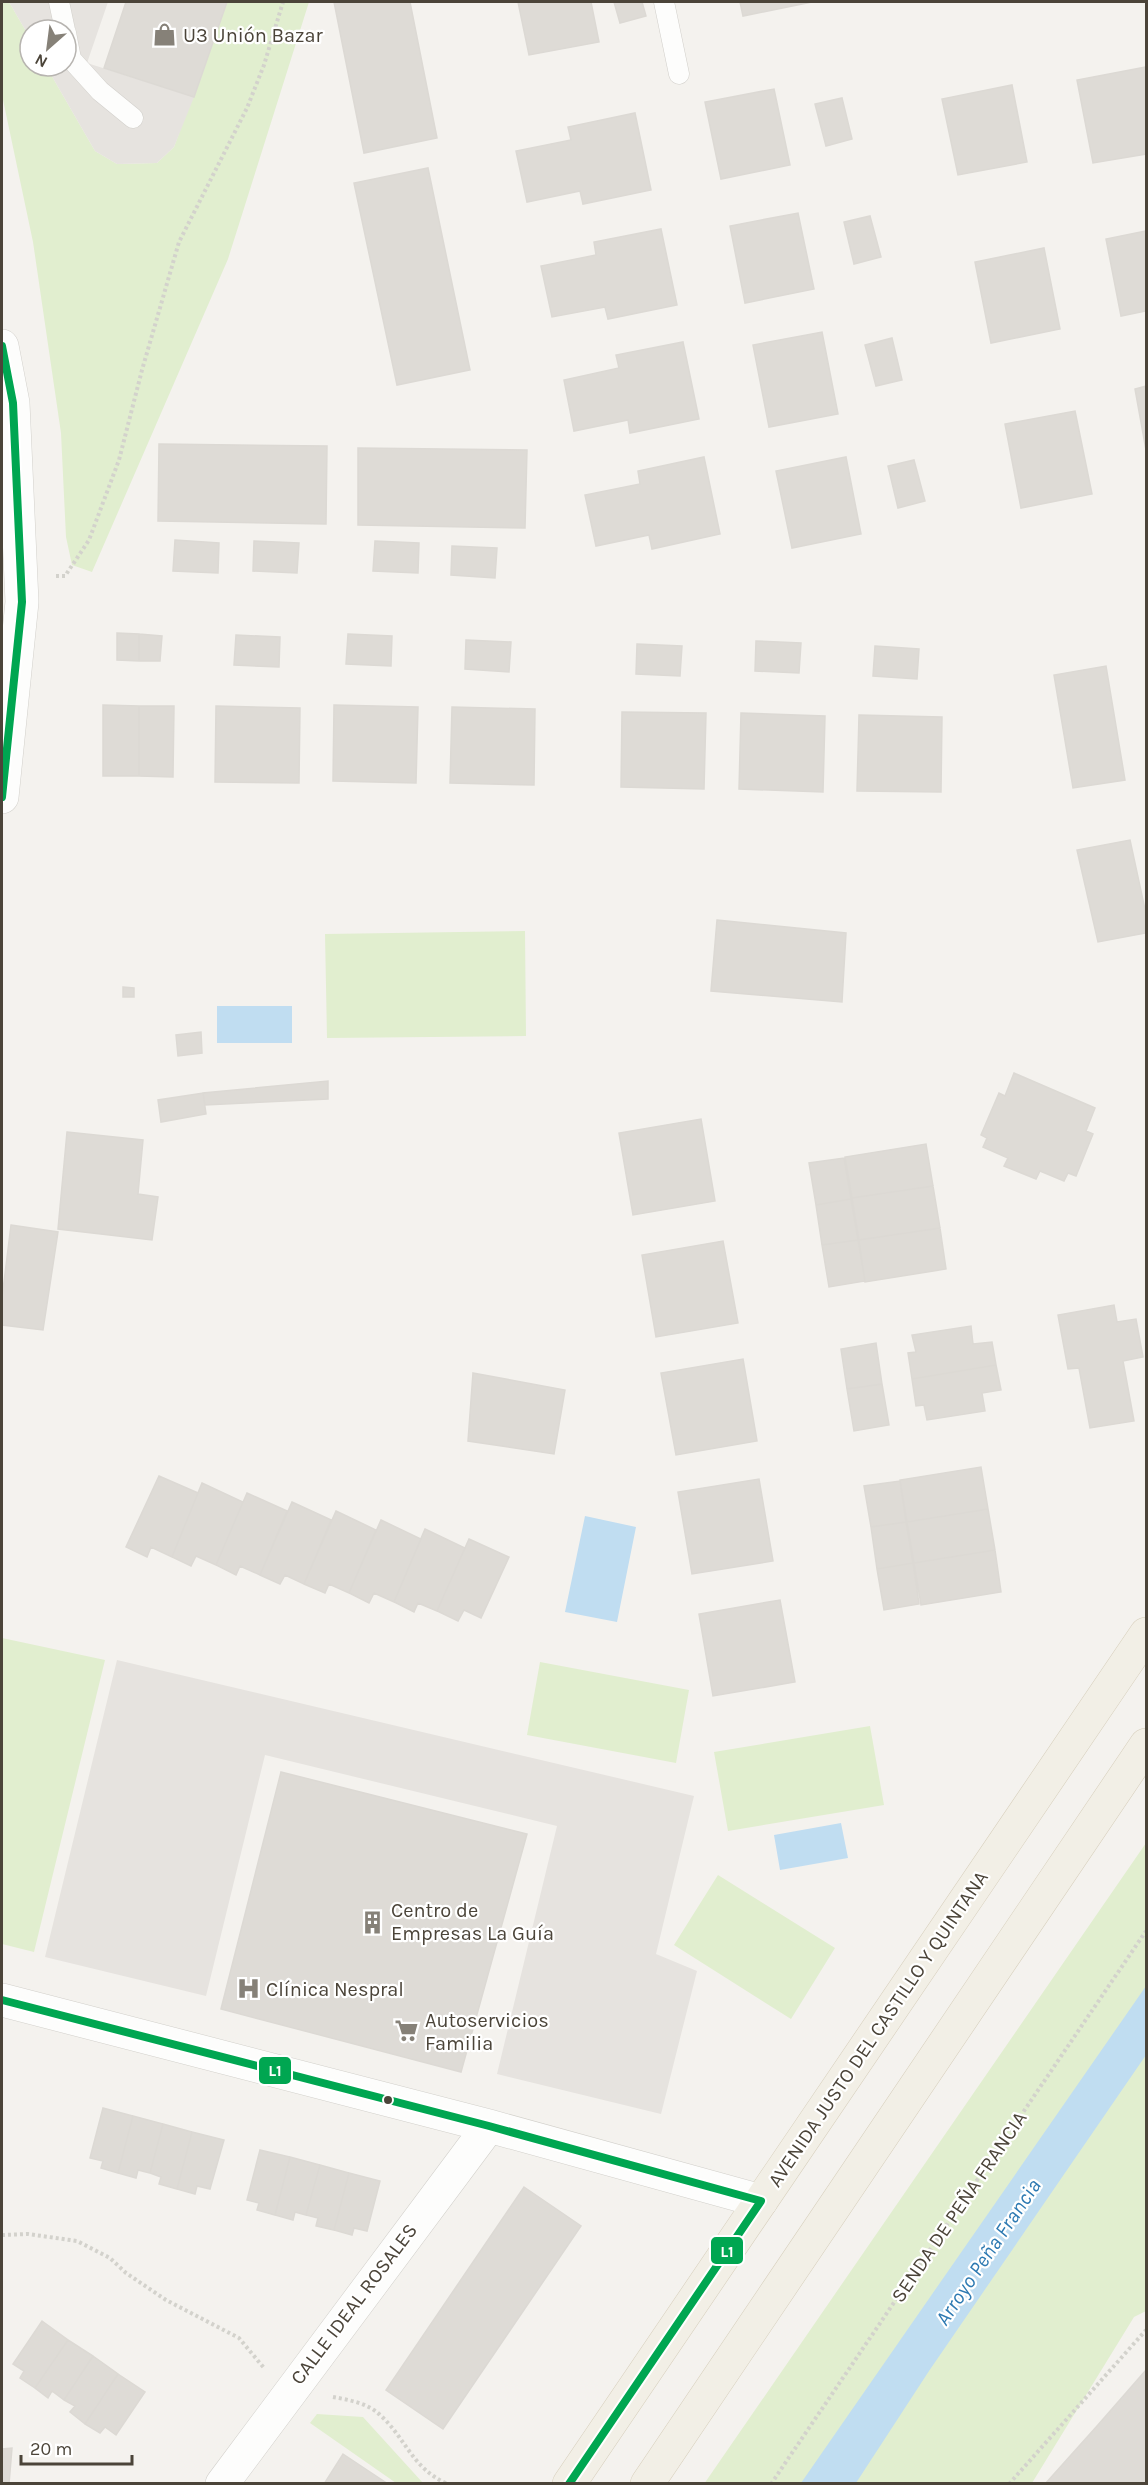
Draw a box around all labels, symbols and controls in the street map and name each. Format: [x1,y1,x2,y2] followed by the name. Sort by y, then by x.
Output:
[18,18,78,78] north arrow
[152,22,178,48] shop icon: U3 Unión Bazar
[183,24,323,47] place label: U3 Unión Bazar
[32,50,51,72] text: N
[763,1867,993,2191] street label: AVENIDA JUSTO DEL CASTILLO Y QUINTANA
[391,1899,554,1945] place label: Centro de Empresas La Guía
[360,1909,386,1935] building icon: Centro de Empresas La Guía
[235,1976,261,2002] hospital icon: Clínica Nespral
[266,1978,404,2001] place label: Clínica Nespral
[425,2009,549,2055] place label: Autoservicios Familia
[394,2018,420,2044] supermarket icon: Autoservicios Familia
[258,2056,292,2085] line badge: L1
[268,2061,282,2080] text: L1
[382,2094,394,2106] unlabelled marker
[887,2107,1031,2307] street label: SENDA DE PEÑA FRANCIA
[930,2174,1046,2330] water label: Arroyo Peña Francia
[286,2219,422,2389] street label: CALLE IDEAL ROSALES
[710,2236,744,2265] line badge: L1
[720,2242,734,2261] text: L1
[21,2428,132,2466] scale bar
[30,2438,72,2460] text: 20 m

